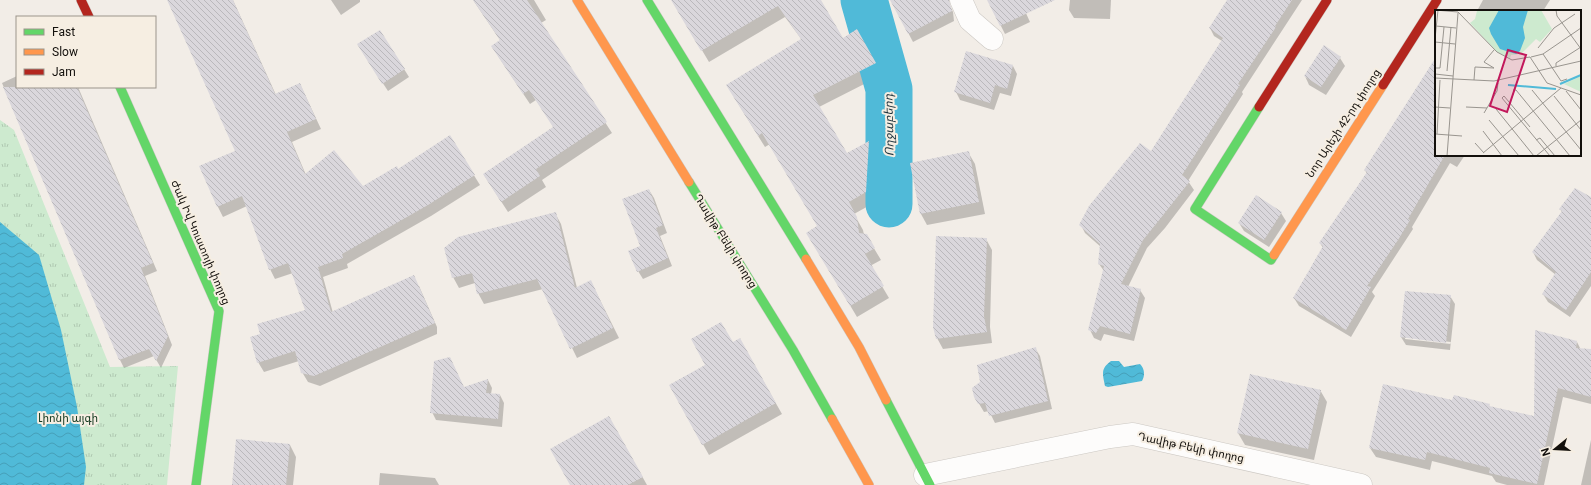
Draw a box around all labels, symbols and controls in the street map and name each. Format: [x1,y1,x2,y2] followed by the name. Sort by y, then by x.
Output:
[1435,10,1581,156] inset map
[16,16,156,88] legend
[52,25,75,39] text: Fast
[52,45,78,59] text: Slow
[52,65,76,79] text: Jam
[1303,67,1383,180] street label: Նոր Արեշի 42-րդ փողոց
[881,93,897,156] water label: Ողջաբերդ
[168,178,233,307] street label: Ժակ Իվ Կուստոյի փողոց
[691,192,760,291] street label: Դավիթ Բեկի փողոց
[38,412,98,425] park label: Լիոնի այգի
[1535,429,1575,469] north arrow
[1137,430,1245,465] street label: Դավիթ Բեկի փողոց
[1539,446,1553,458] text: N

